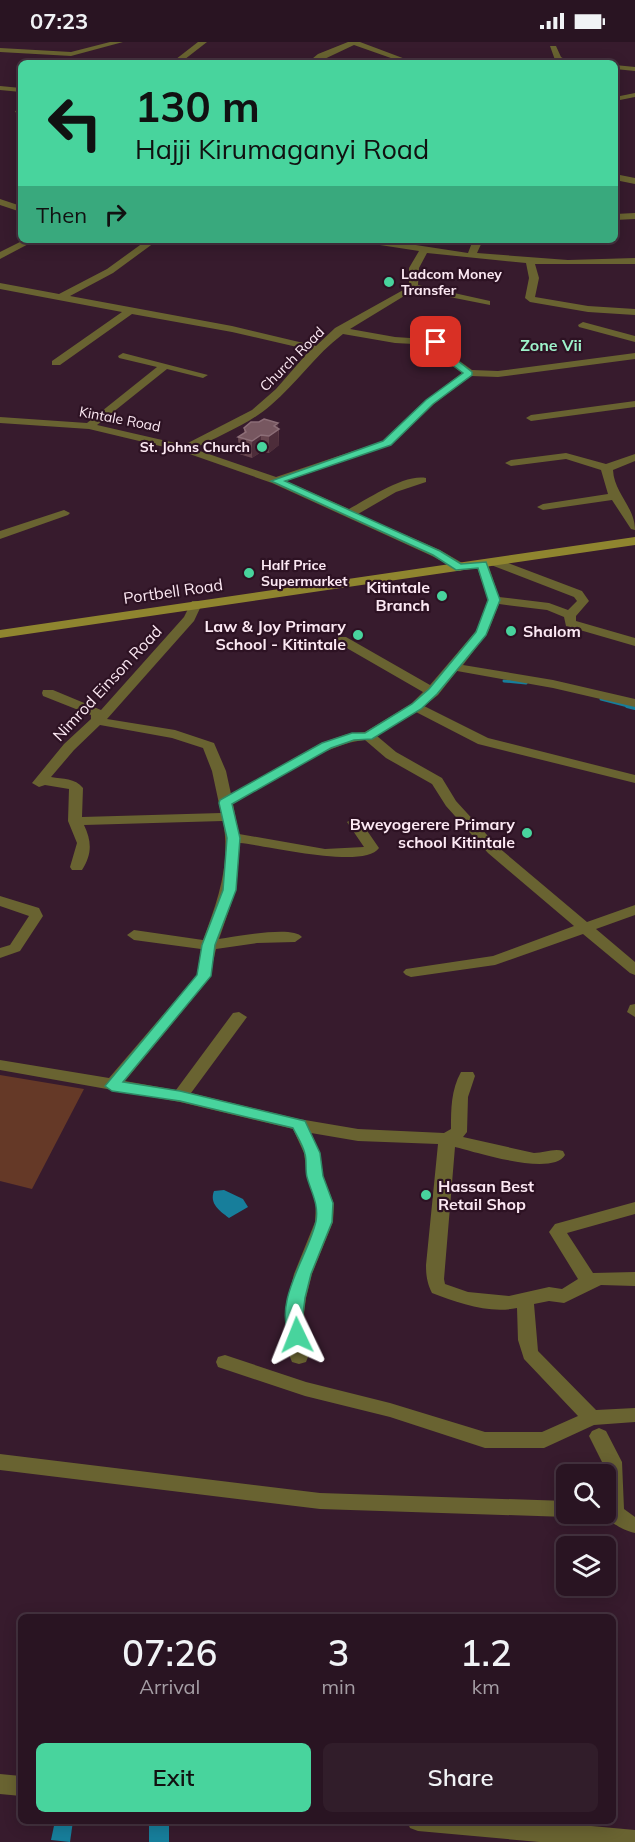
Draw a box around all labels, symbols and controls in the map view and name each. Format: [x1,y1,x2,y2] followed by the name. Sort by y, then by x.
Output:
[30,7,88,35] text: 07:23
[135,80,260,133] text: 130 m
[36,84,114,162] icon: left
[135,132,429,166] text: Hajji Kirumaganyi Road
[99,198,132,231] icon: right
[36,201,87,229] text: Then
[401,265,502,299] place label: Ladcom Money Transfer
[382,275,396,289] marker: Ladcom Money Transfer
[410,316,461,367] pin
[256,323,328,395] street label: Church Road
[419,325,452,358] icon: arrive
[520,335,582,355] district label: Zone Vii
[78,402,162,436] street label: Kintale Road
[140,438,250,456] place label: St. Johns Church
[255,440,269,454] marker: St. Johns Church
[261,556,348,590] place label: Half Price Supermarket
[242,566,256,580] marker: Half Price Supermarket
[122,574,224,608] street label: Portbell Road
[366,577,430,615] place label: Kitintale Branch
[435,589,449,603] marker: Kitintale Branch
[204,616,346,654] place label: Law & Joy Primary School - Kitintale
[48,621,166,745] street label: Nimrod Einson Road
[523,621,581,641] place label: Shalom
[504,624,518,638] marker: Shalom
[351,628,365,642] marker: Law & Joy Primary School - Kitintale
[350,814,515,852] place label: Bweyogerere Primary school Kitintale
[520,826,534,840] marker: Bweyogerere Primary school Kitintale
[438,1176,534,1214] place label: Hassan Best Retail Shop
[419,1188,433,1202] marker: Hassan Best Retail Shop
[265,1303,329,1367] position arrow
[556,1464,616,1596] map controls
[556,1464,616,1524] button: search
[556,1536,616,1596] button: layers
[122,1630,217,1675] text: 07:26
[328,1630,349,1675] text: 3
[460,1630,512,1675] text: 1.2
[139,1674,200,1699] text: Arrival
[322,1674,356,1699] text: min
[472,1674,500,1699] text: km
[36,1743,311,1812] button: Exit
[323,1743,598,1812] button: Share

